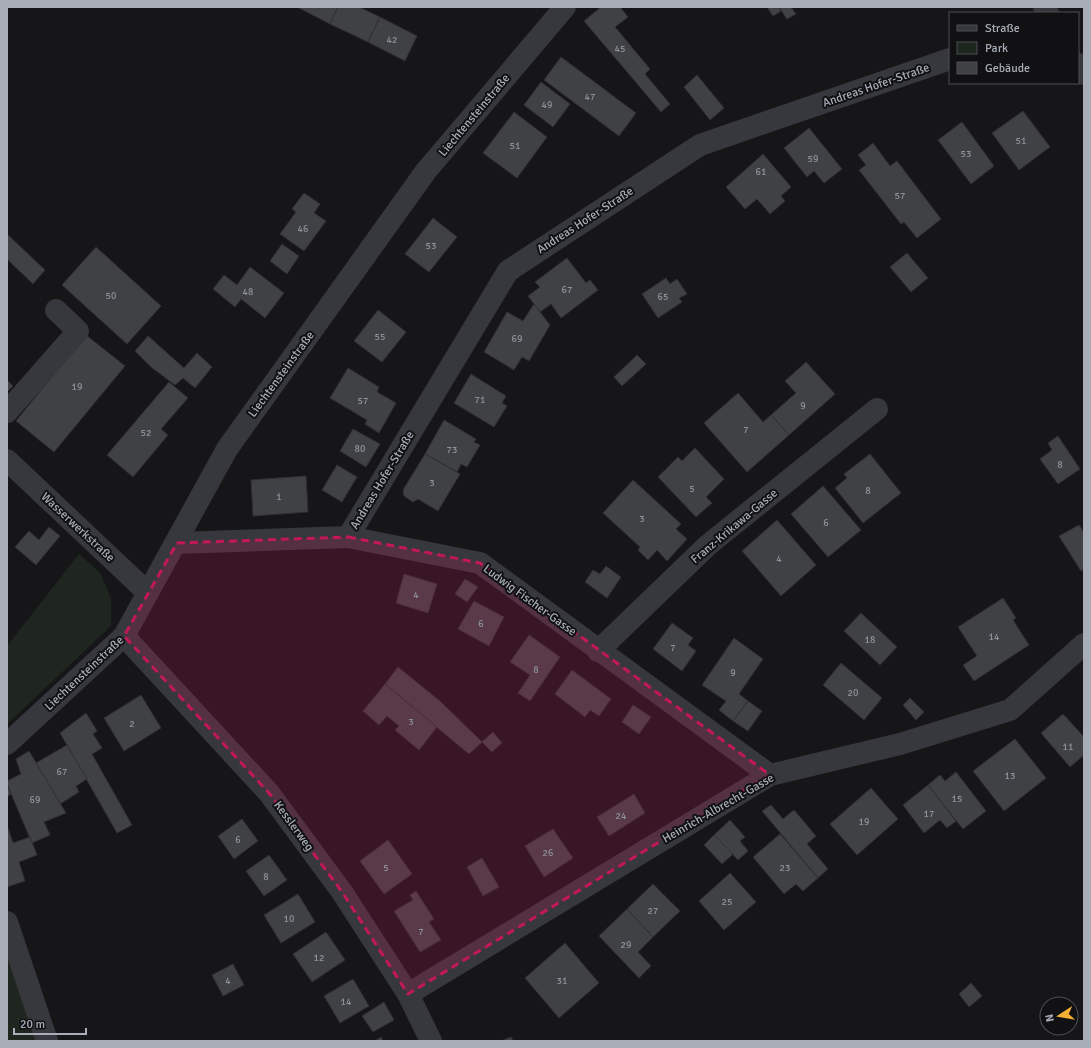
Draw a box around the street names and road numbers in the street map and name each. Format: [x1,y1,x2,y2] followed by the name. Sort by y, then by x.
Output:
[821,60,932,111] street label: Andreas Hofer-Straße
[436,71,513,159] street label: Liechtensteinstraße
[534,184,636,257] street label: Andreas Hofer-Straße
[245,328,318,420] street label: Liechtensteinstraße
[347,428,418,532] street label: Andreas Hofer-Straße
[688,486,781,567] street label: Franz-Krikawa-Gasse
[38,489,118,565] street label: Wasserwerkstraße
[480,561,579,639] street label: Ludwig Fischer-Gasse
[42,633,127,714] street label: Liechtensteinstraße
[660,770,777,847] street label: Heinrich-Albrecht-Gasse
[270,798,317,854] street label: Kesslerweg

